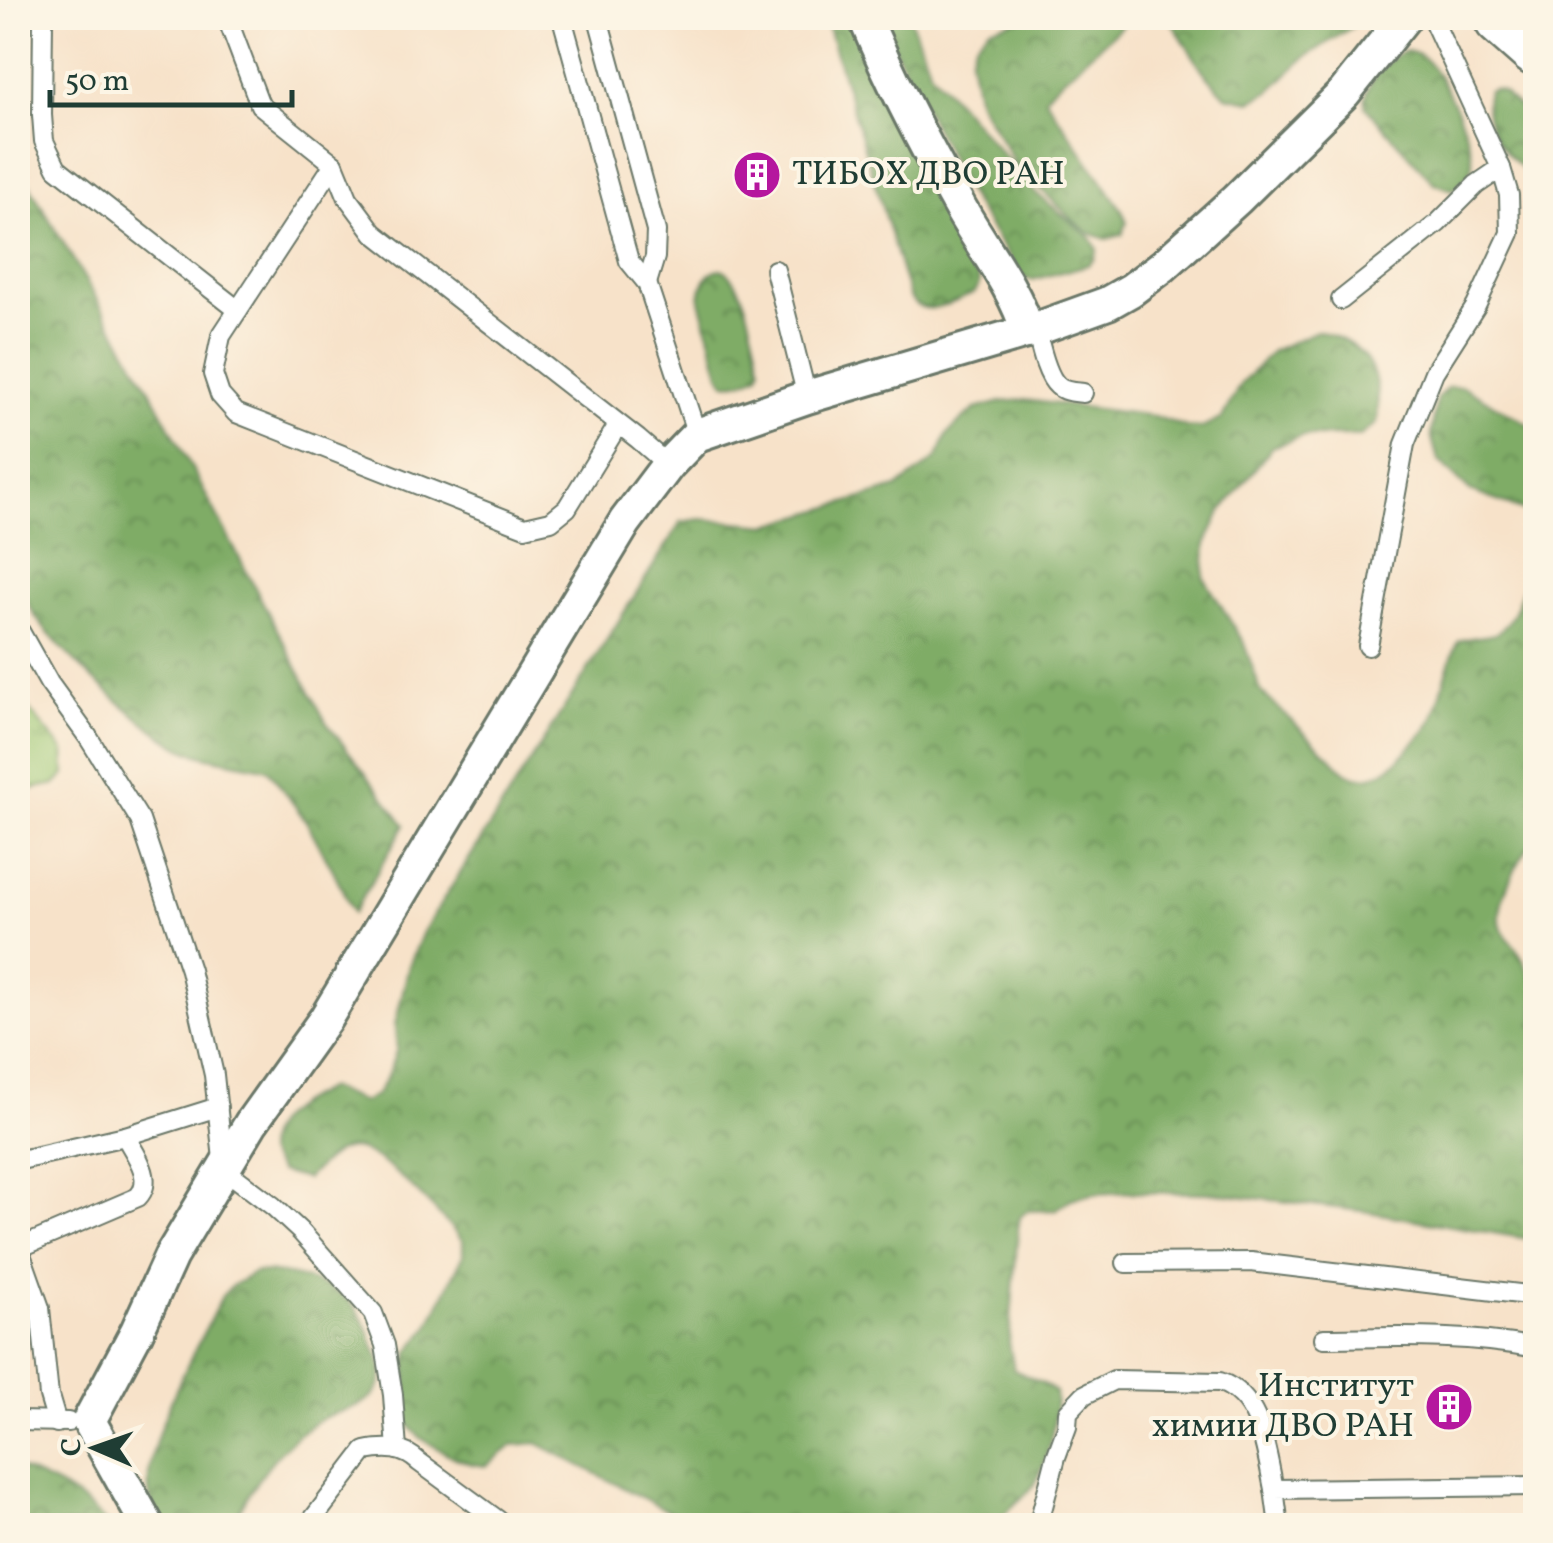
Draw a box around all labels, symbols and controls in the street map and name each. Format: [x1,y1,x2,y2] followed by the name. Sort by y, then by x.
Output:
[50,45,292,107] scale bar
[65,61,129,103] text: 50 m
[731,149,783,201] building icon: ТИБОХ ДВО РАН
[792,151,1065,199] place label: ТИБОХ ДВО РАН
[1151,1363,1414,1451] place label: Институт химии ДВО РАН
[1423,1381,1475,1433] building icon: Институт химии ДВО РАН
[45,1398,145,1498] north arrow
[53,1438,92,1457] text: С

